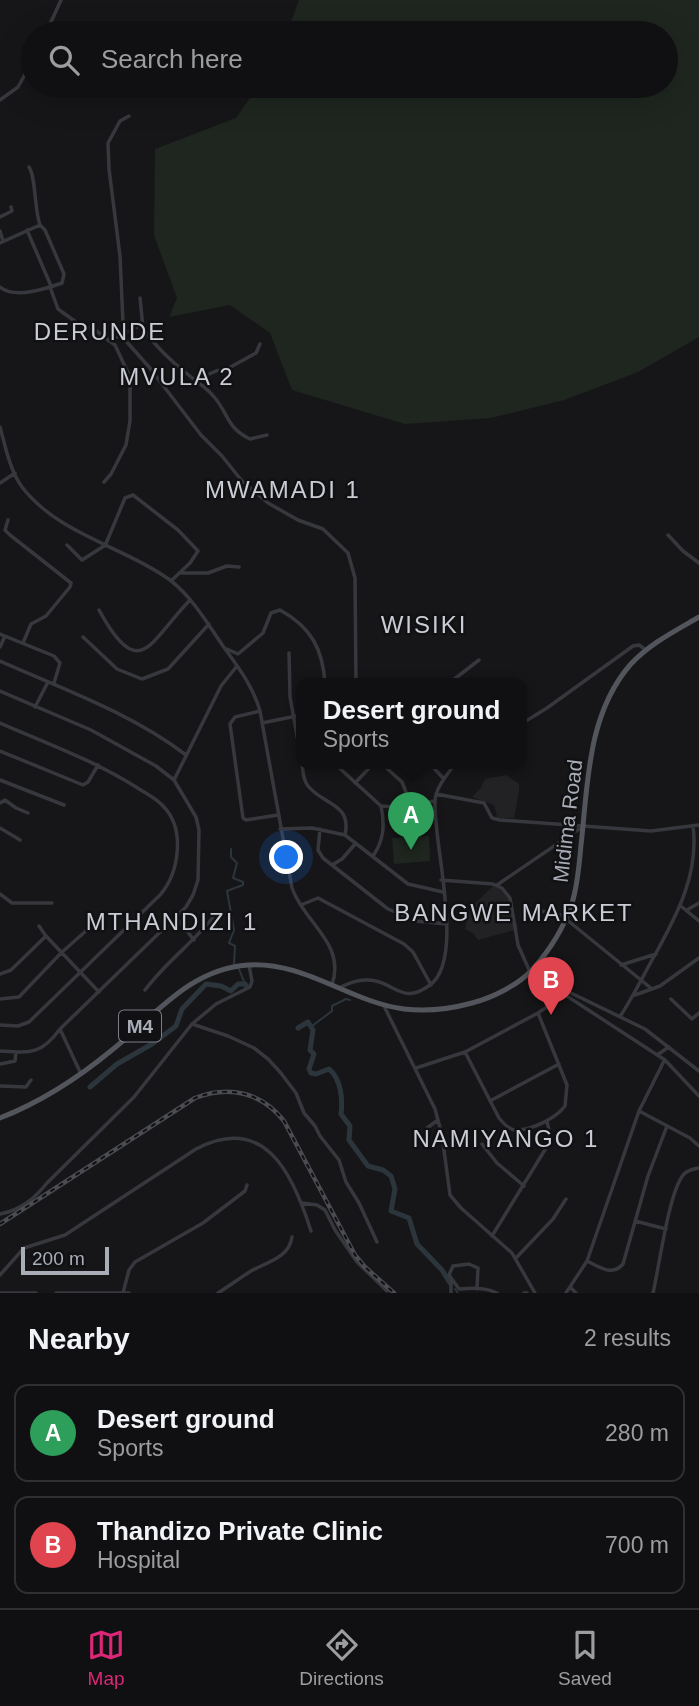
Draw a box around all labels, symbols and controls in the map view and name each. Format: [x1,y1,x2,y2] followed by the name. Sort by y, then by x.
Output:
[21,21,678,98] search box
[45,41,83,79] icon: search
[101,44,243,74] text: Search here
[34,318,166,345] district label: DERUNDE
[119,363,235,390] district label: MVULA 2
[205,476,361,503] district label: MWAMADI 1
[381,611,467,638] district label: WISIKI
[296,678,527,769] popup
[323,695,500,725] text: Desert ground
[323,726,389,752] text: Sports
[549,758,586,884] street label: Midima Road
[388,792,434,850] pin: A
[269,840,303,874] your location
[394,899,634,926] district label: BANGWE MARKET
[86,908,258,935] district label: MTHANDIZI 1
[528,957,574,1015] pin: B
[119,1010,161,1042] road number: M4
[413,1125,599,1152] district label: NAMIYANGO 1
[21,1244,108,1276] scale bar
[32,1248,85,1269] text: 200 m
[28,1322,130,1355] text: Nearby
[584,1325,671,1351] text: 2 results
[97,1404,275,1434] text: Desert ground
[45,1420,61,1446] text: A
[605,1420,669,1446] text: 280 m
[97,1435,163,1461] text: Sports
[97,1516,383,1546] text: Thandizo Private Clinic
[45,1532,61,1558] text: B
[605,1532,669,1558] text: 700 m
[97,1547,180,1573] text: Hospital
[87,1626,125,1690] tab: Map
[299,1626,384,1690] tab: Directions
[558,1626,612,1690] tab: Saved

